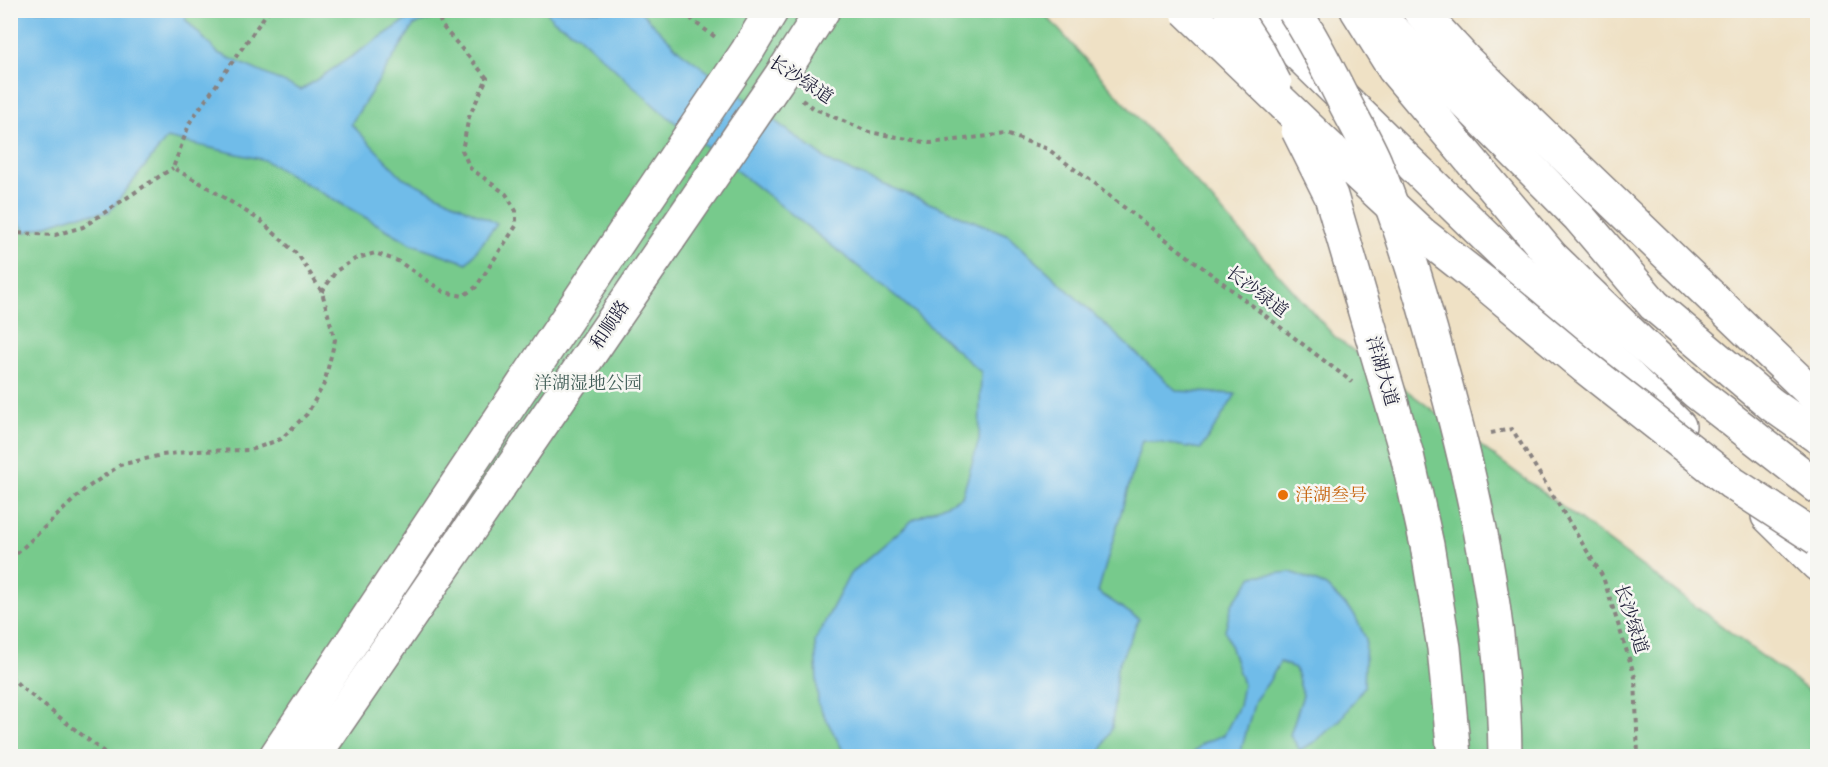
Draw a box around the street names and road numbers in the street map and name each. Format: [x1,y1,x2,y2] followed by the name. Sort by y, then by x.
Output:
[764,50,838,110] street label: 长沙绿道
[1221,260,1293,324] street label: 长沙绿道
[585,296,635,354] street label: 和顺路
[1360,333,1404,409] street label: 洋湖大道
[1608,581,1654,657] street label: 长沙绿道

